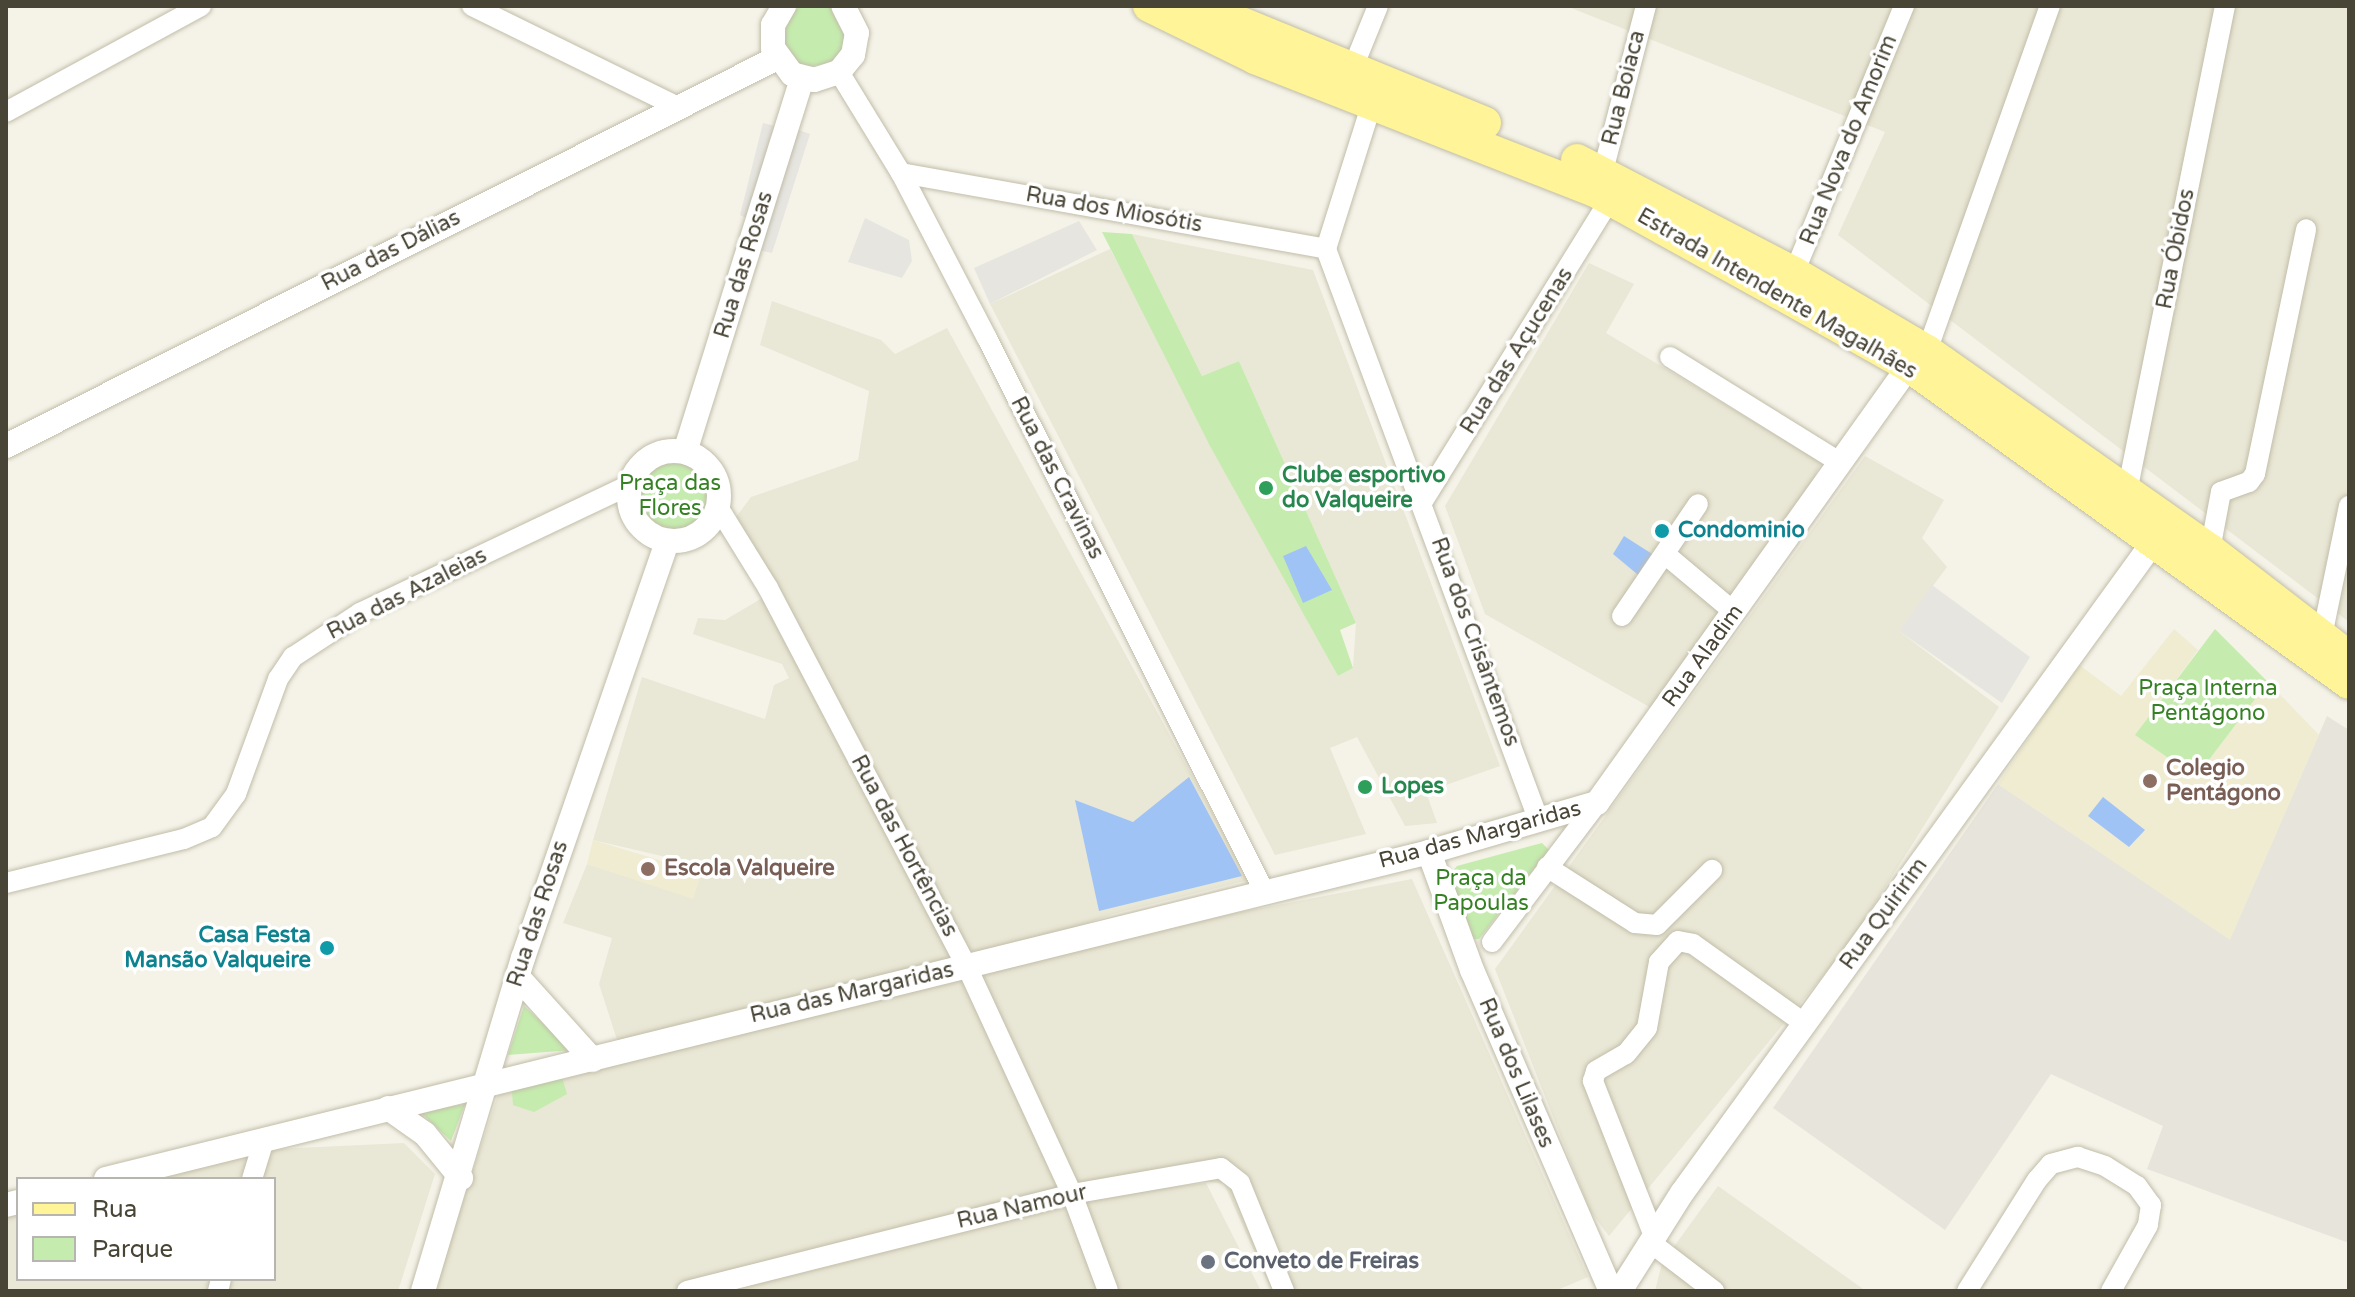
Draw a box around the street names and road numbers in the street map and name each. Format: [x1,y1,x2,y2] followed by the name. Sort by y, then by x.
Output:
[1597,28,1651,148] street label: Rua Boiaca
[1795,31,1903,249] street label: Rua Nova do Amorim
[1024,181,1204,239] street label: Rua dos Miosótis
[2151,187,2201,311] street label: Rua Óbidos
[709,188,779,342] street label: Rua das Rosas
[1632,203,1922,385] street label: Estrada Intendente Magalhães
[317,205,465,297] street label: Rua das Dálias
[1455,263,1579,439] street label: Rua das Açucenas
[1005,392,1109,564] street label: Rua das Cravinas
[1425,534,1525,750] street label: Rua dos Crisântemos
[323,542,491,646] street label: Rua das Azaleias
[1657,599,1749,713] street label: Rua Aladim
[845,751,963,941] street label: Rua das Hortências
[1376,795,1584,875] street label: Rua das Margaridas
[502,838,574,990] street label: Rua das Rosas
[1835,853,1933,975] street label: Rua Quiririm
[748,957,956,1029] street label: Rua das Margaridas
[1473,994,1559,1152] street label: Rua dos Lilases
[954,1179,1090,1235] street label: Rua Namour

